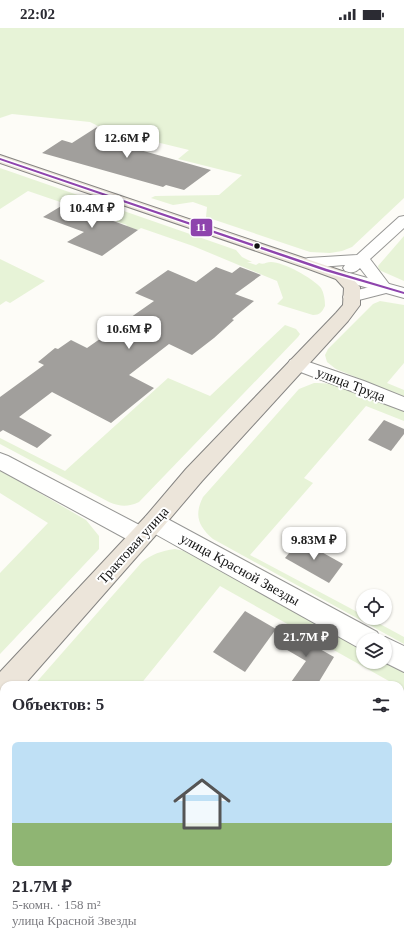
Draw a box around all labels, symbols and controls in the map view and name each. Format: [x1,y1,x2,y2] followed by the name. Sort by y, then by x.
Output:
[20,6,55,22] text: 22:02
[90,125,164,159] pin: 12.6M ₽
[104,130,150,145] text: 12.6M ₽
[55,195,129,229] pin: 10.4M ₽
[69,200,115,215] text: 10.4M ₽
[190,218,213,237] line badge: 11
[196,221,206,233] text: 11
[252,241,262,251] unlabelled marker
[92,316,166,350] pin: 10.6M ₽
[106,321,152,336] text: 10.6M ₽
[314,364,388,405] street label: улица Труда
[95,503,172,587] street label: Трактовая улица
[277,527,351,561] pin: 9.83M ₽
[177,530,303,609] street label: улица Красной Звезды
[291,532,337,547] text: 9.83M ₽
[356,589,392,669] map controls
[356,589,392,625] button: locate
[269,624,343,658] pin: 21.7M ₽
[283,629,329,644] text: 21.7M ₽
[356,633,392,669] button: layers
[370,694,392,716] icon: filters
[12,695,104,714] text: Объектов: 5
[166,768,238,840] icon: home
[12,877,72,896] text: 21.7M ₽
[12,897,101,912] text: 5-комн. · 158 m²
[12,913,136,928] text: улица Красной Звезды

